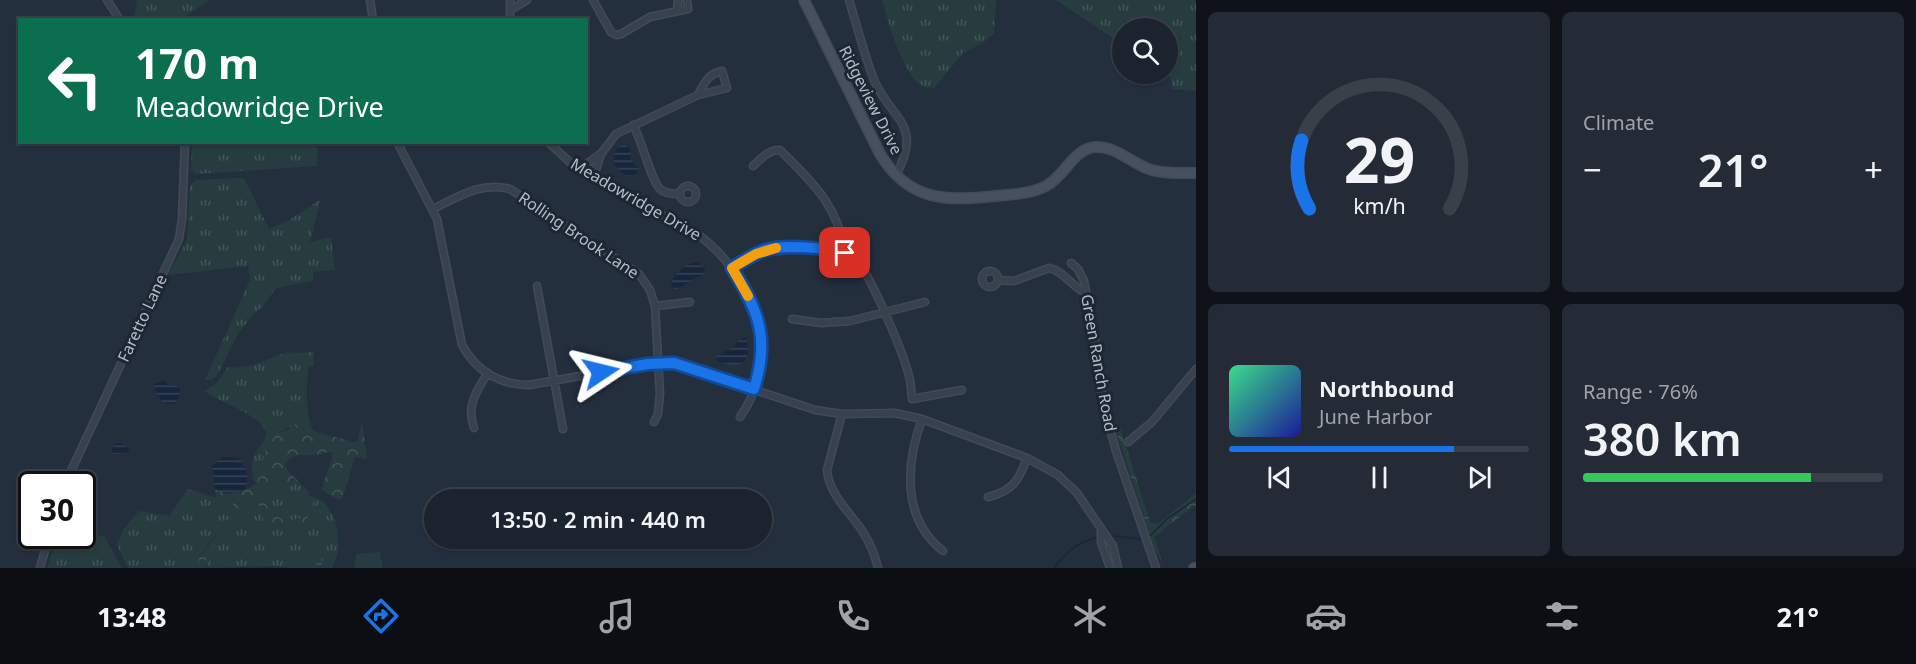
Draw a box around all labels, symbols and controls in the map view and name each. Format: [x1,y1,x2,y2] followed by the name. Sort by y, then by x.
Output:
[1112,18,1178,84] map controls
[1112,18,1178,84] button: search
[135,34,259,91] text: 170 m
[36,42,114,120] icon: left
[834,42,908,158] street label: Ridgeview Drive
[135,88,384,125] text: Meadowridge Drive
[1583,109,1654,136] text: Climate
[1343,116,1415,201] text: 29
[1698,139,1768,200] text: 21°
[1583,147,1602,192] text: −
[1864,147,1883,192] text: +
[567,153,705,245] street label: Meadowridge Drive
[514,186,644,284] street label: Rolling Brook Lane
[1353,191,1405,220] text: km/h
[819,227,870,278] pin
[828,236,861,269] icon: arrive
[112,271,172,365] street label: Faretto Lane
[1076,293,1122,433] street label: Green Ranch Road
[569,340,633,404] position arrow
[1319,373,1454,403] text: Northbound
[1583,378,1698,405] text: Range · 76%
[1319,403,1433,430] text: June Harbor
[1583,408,1742,469] text: 380 km
[1263,461,1296,494] icon: previous
[1363,461,1396,494] icon: pause
[1463,461,1496,494] icon: next
[18,471,96,549] speed limit sign: 30
[490,504,706,534] text: 13:50 · 2 min · 440 m
[360,595,402,637] icon: directions
[596,595,638,637] icon: music
[832,595,874,637] icon: phone
[1069,595,1111,637] icon: climate
[1305,595,1347,637] icon: car
[1541,595,1583,637] icon: filters
[97,598,166,635] text: 13:48
[1777,598,1819,635] text: 21°

